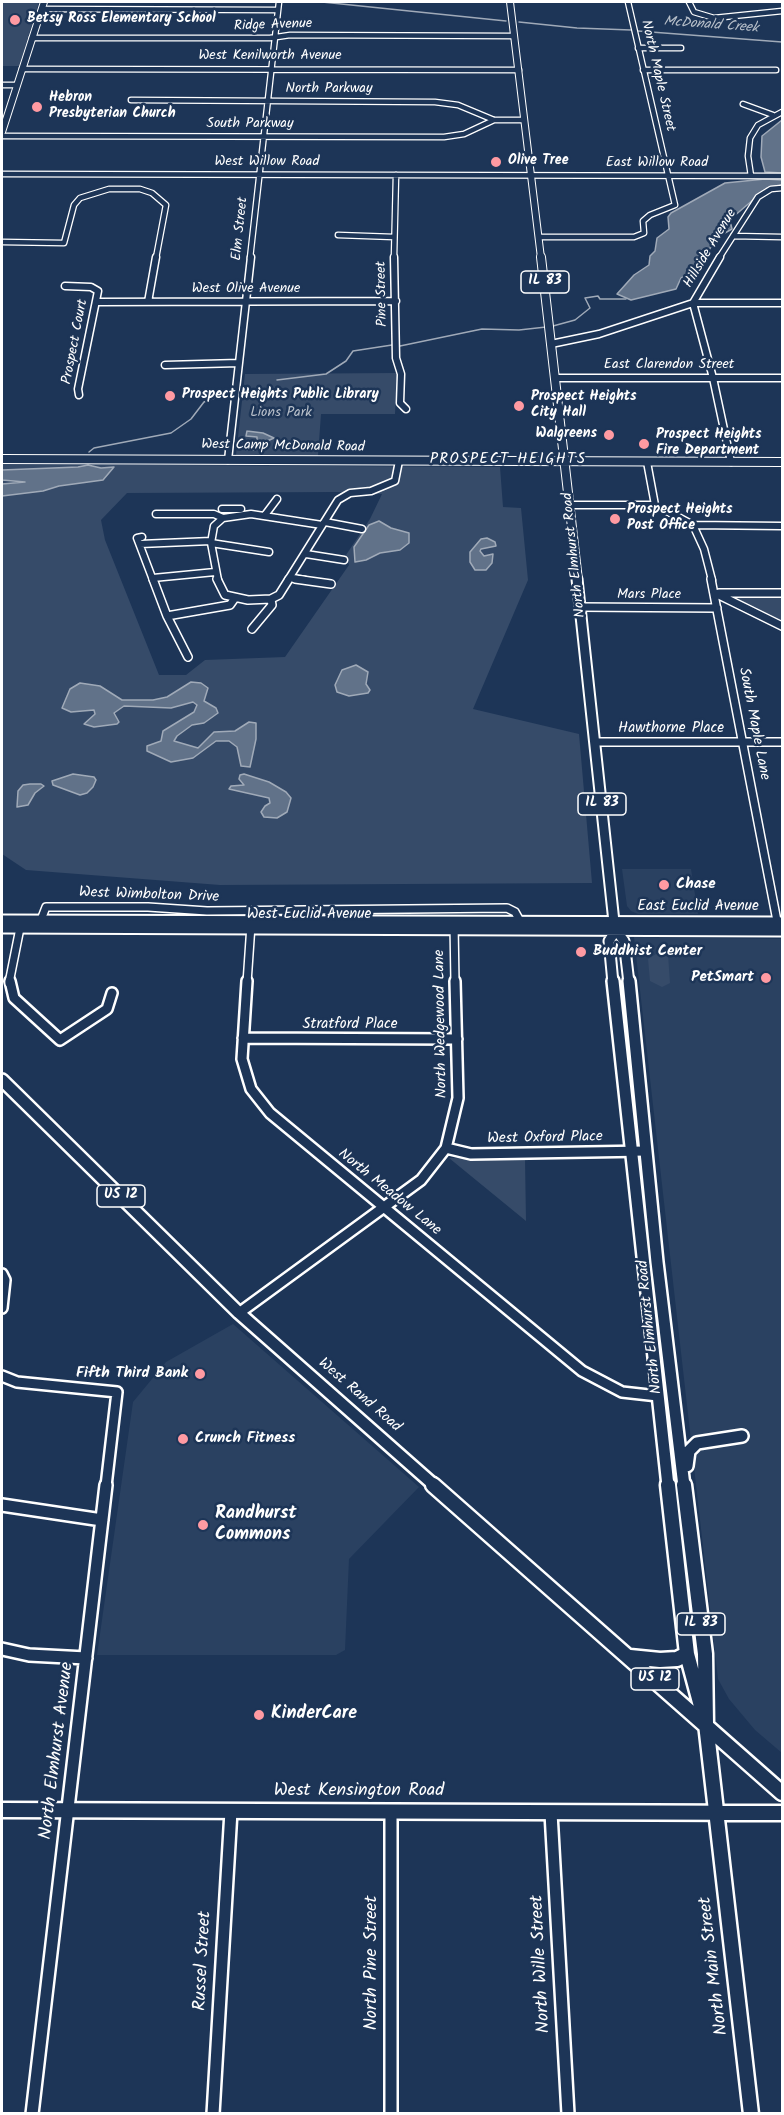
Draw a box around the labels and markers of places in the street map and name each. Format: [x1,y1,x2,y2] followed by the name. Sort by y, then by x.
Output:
[27,12,216,28] place label: Betsy Ross Elementary School
[8,13,22,27] marker: Betsy Ross Elementary School
[49,91,176,124] place label: Hebron Presbyterian Church
[30,100,44,114] marker: Hebron Presbyterian Church
[508,154,569,170] place label: Olive Tree
[489,155,503,169] marker: Olive Tree
[182,388,379,404] place label: Prospect Heights Public Library
[163,389,177,403] marker: Prospect Heights Public Library
[531,390,637,422] place label: Prospect Heights City Hall
[512,399,526,413] marker: Prospect Heights City Hall
[535,427,597,443] place label: Walgreens
[602,428,616,442] marker: Walgreens
[656,428,762,460] place label: Prospect Heights Fire Department
[637,437,651,451] marker: Prospect Heights Fire Department
[627,503,733,536] place label: Prospect Heights Post Office
[608,512,622,526] marker: Prospect Heights Post Office
[676,876,716,894] place label: Chase
[657,878,671,892] marker: Chase
[593,943,702,961] place label: Buddhist Center
[574,945,588,959] marker: Buddhist Center
[691,969,754,987] place label: PetSmart
[759,971,773,985] marker: PetSmart
[76,1365,188,1383] place label: Fifth Third Bank
[193,1367,207,1381] marker: Fifth Third Bank
[195,1430,295,1448] place label: Crunch Fitness
[176,1432,190,1446] marker: Crunch Fitness
[215,1504,297,1546] place label: Randhurst Commons
[196,1518,210,1532] marker: Randhurst Commons
[271,1704,357,1726] place label: KinderCare
[252,1708,266,1722] marker: KinderCare

